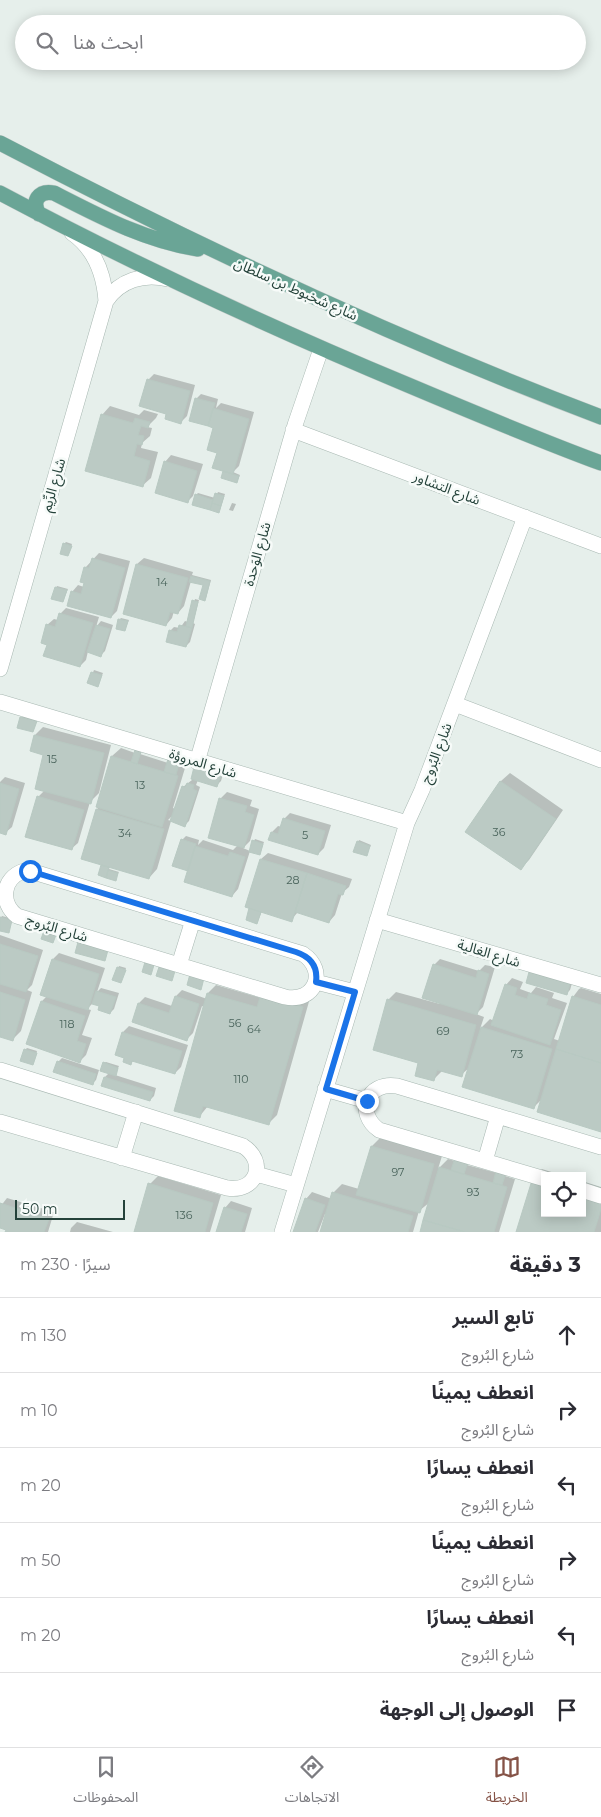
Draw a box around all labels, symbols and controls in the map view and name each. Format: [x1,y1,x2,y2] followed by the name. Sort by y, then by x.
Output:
[15,15,586,70] search box
[33,29,61,57] icon: search
[73,31,143,54] text: ابحث هنا
[231,254,361,326] street label: شارع شخبوط بن سلطان
[37,456,71,515] street label: شارع الرِّيم
[409,467,483,511] street label: شارع التشاور
[239,520,277,589] street label: شارع الوَحدة
[156,575,168,589] house number: 14
[416,720,458,787] street label: شارع البُروج
[166,744,239,784] street label: شارع المروؤة
[47,752,57,766] house number: 15
[135,778,145,792] house number: 13
[493,825,506,839] house number: 36
[118,826,132,840] house number: 34
[302,828,308,842] house number: 5
[19,860,42,883] route start
[286,873,300,887] house number: 28
[23,910,90,948] street label: شارع البُروج
[455,935,523,973] street label: شارع الغالية
[229,1016,242,1030] house number: 56
[60,1017,74,1031] house number: 118
[247,1022,262,1036] house number: 64
[436,1024,450,1038] house number: 69
[511,1047,523,1061] house number: 73
[233,1072,249,1086] house number: 110
[356,1090,379,1113] route end
[391,1165,405,1179] house number: 97
[541,1172,586,1217] map controls
[541,1172,586,1217] button: locate
[467,1185,479,1199] house number: 93
[15,1197,125,1220] scale bar
[22,1200,58,1218] text: 50 m
[176,1208,193,1222] house number: 136
[510,1252,581,1277] text: 3 دقيقة
[20,1255,111,1274] text: سيرًا · 230 m
[452,1306,534,1329] text: تابع السير
[553,1321,581,1349] icon: ahead
[20,1326,67,1345] text: 130 m
[461,1345,534,1364] text: شارع البُروج
[431,1381,534,1404] text: انعطف يمينًا
[553,1396,581,1424] icon: right
[20,1401,58,1420] text: 10 m
[461,1420,534,1439] text: شارع البُروج
[427,1456,534,1479] text: انعطف يسارًا
[553,1471,581,1499] icon: left
[20,1476,61,1495] text: 20 m
[461,1495,534,1514] text: شارع البُروج
[431,1531,534,1554] text: انعطف يمينًا
[553,1546,581,1574] icon: right
[20,1551,61,1570] text: 50 m
[461,1570,534,1589] text: شارع البُروج
[427,1606,534,1629] text: انعطف يسارًا
[553,1621,581,1649] icon: left
[20,1626,61,1645] text: 20 m
[461,1645,534,1664] text: شارع البُروج
[553,1696,581,1724] icon: arrive
[380,1698,534,1721] text: الوصول إلى الوجهة
[73,1753,138,1812] tab: المحفوظات
[285,1753,339,1812] tab: الاتجاهات
[486,1753,528,1812] tab: الخريطة

